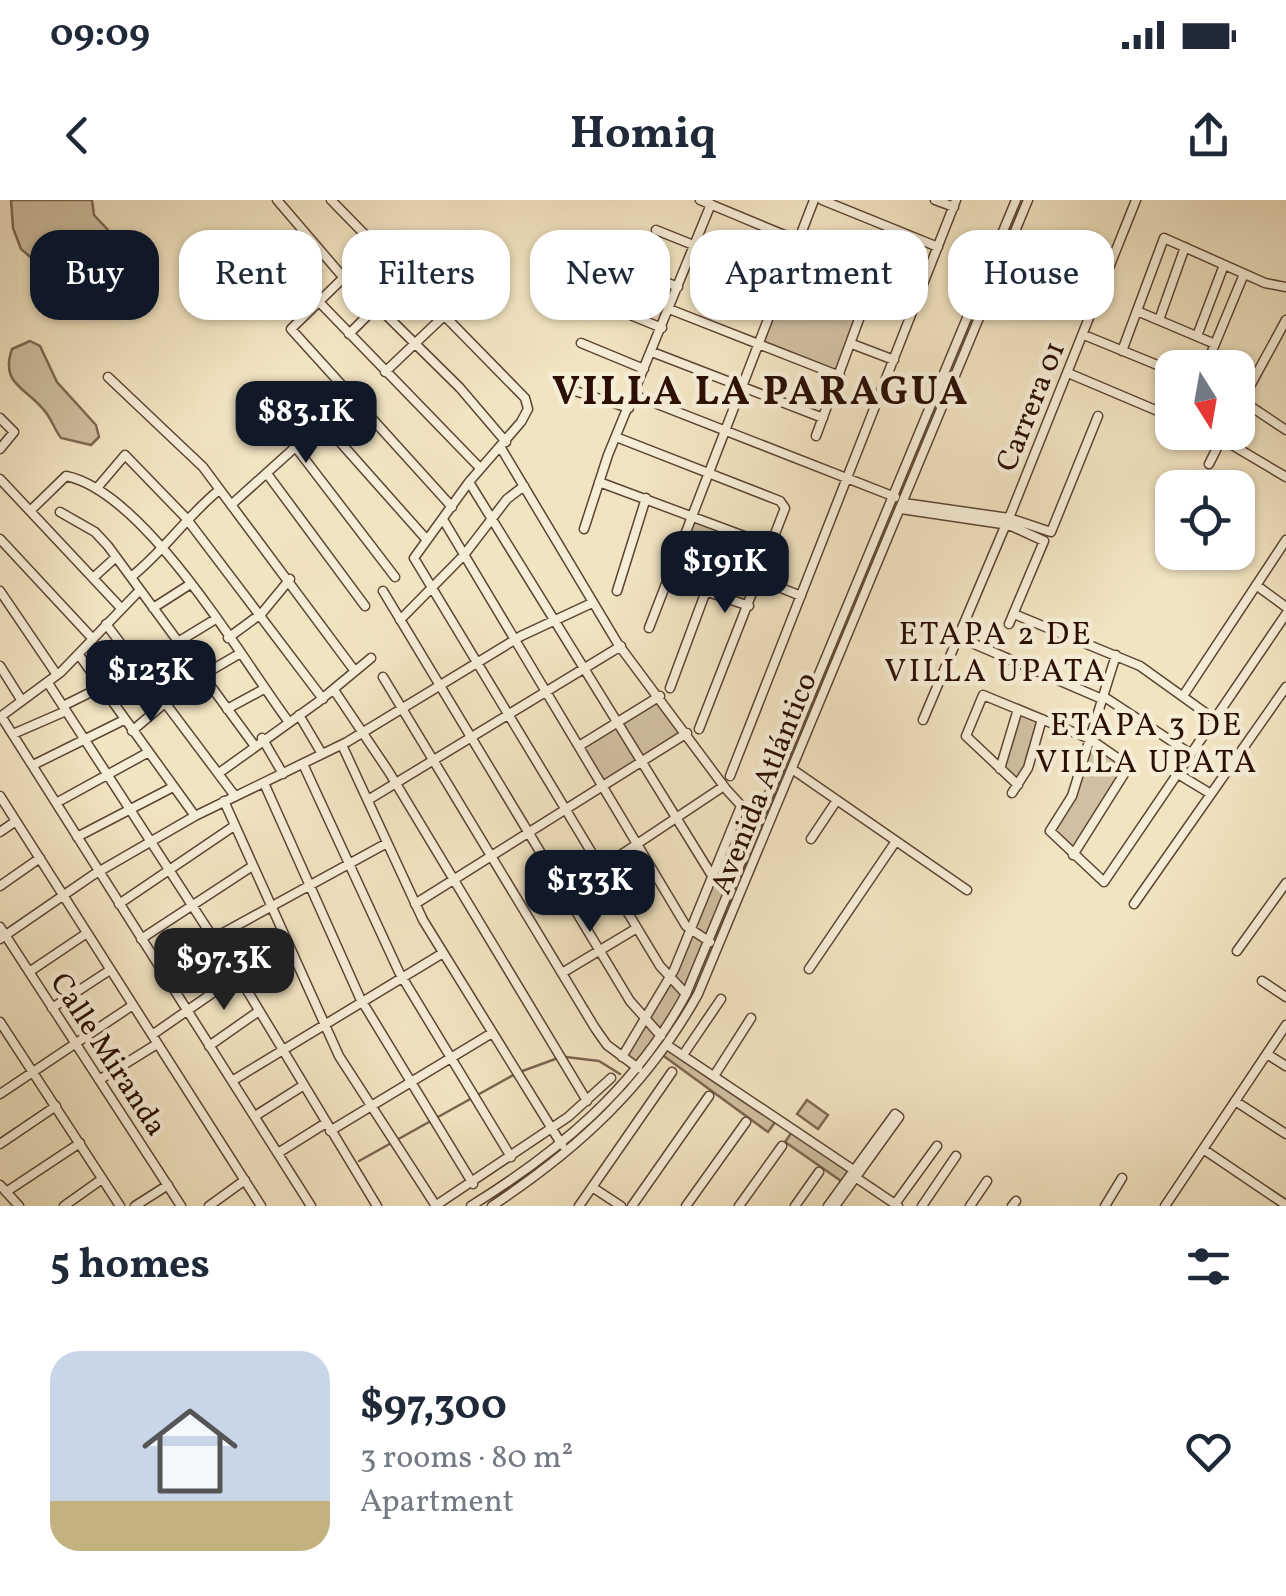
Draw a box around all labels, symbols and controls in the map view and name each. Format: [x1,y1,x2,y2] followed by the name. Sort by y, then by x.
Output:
[50,9,150,62] text: 09:09
[570,104,716,167] text: Homiq
[50,108,105,163] icon: back
[1181,108,1236,163] icon: share
[30,230,159,320] chip: Buy
[179,230,322,320] chip: Rent
[342,230,510,320] chip: Filters
[530,230,670,320] chip: New
[690,230,928,320] chip: Apartment
[948,230,1114,320] chip: House
[987,335,1077,478] street label: Carrera 01
[1155,350,1255,450] north arrow
[1155,350,1255,570] map controls
[552,366,970,422] district label: VILLA LA PARAGUA
[225,381,387,466] pin: $83.1K
[258,391,354,435] text: $83.1K
[1155,470,1255,570] button: locate
[655,531,795,616] pin: $191K
[683,541,767,585] text: $191K
[884,614,1108,695] district label: ETAPA 2 DE VILLA UPATA
[81,640,221,725] pin: $123K
[108,650,194,694] text: $123K
[701,667,828,901] street label: Avenida Atlántico
[1035,705,1259,786] district label: ETAPA 3 DE VILLA UPATA
[520,850,660,935] pin: $133K
[547,860,633,904] text: $133K
[143,928,305,1013] pin: $97.3K
[176,938,272,982] text: $97.3K
[39,965,176,1145] street label: Calle Miranda
[50,1237,210,1296] text: 5 homes
[1181,1239,1236,1294] icon: filters
[360,1378,507,1437] text: $97,300
[130,1391,250,1511] icon: home
[1181,1424,1236,1479] icon: heart
[360,1437,573,1481] text: 3 rooms · 80 m²
[360,1481,514,1525] text: Apartment

